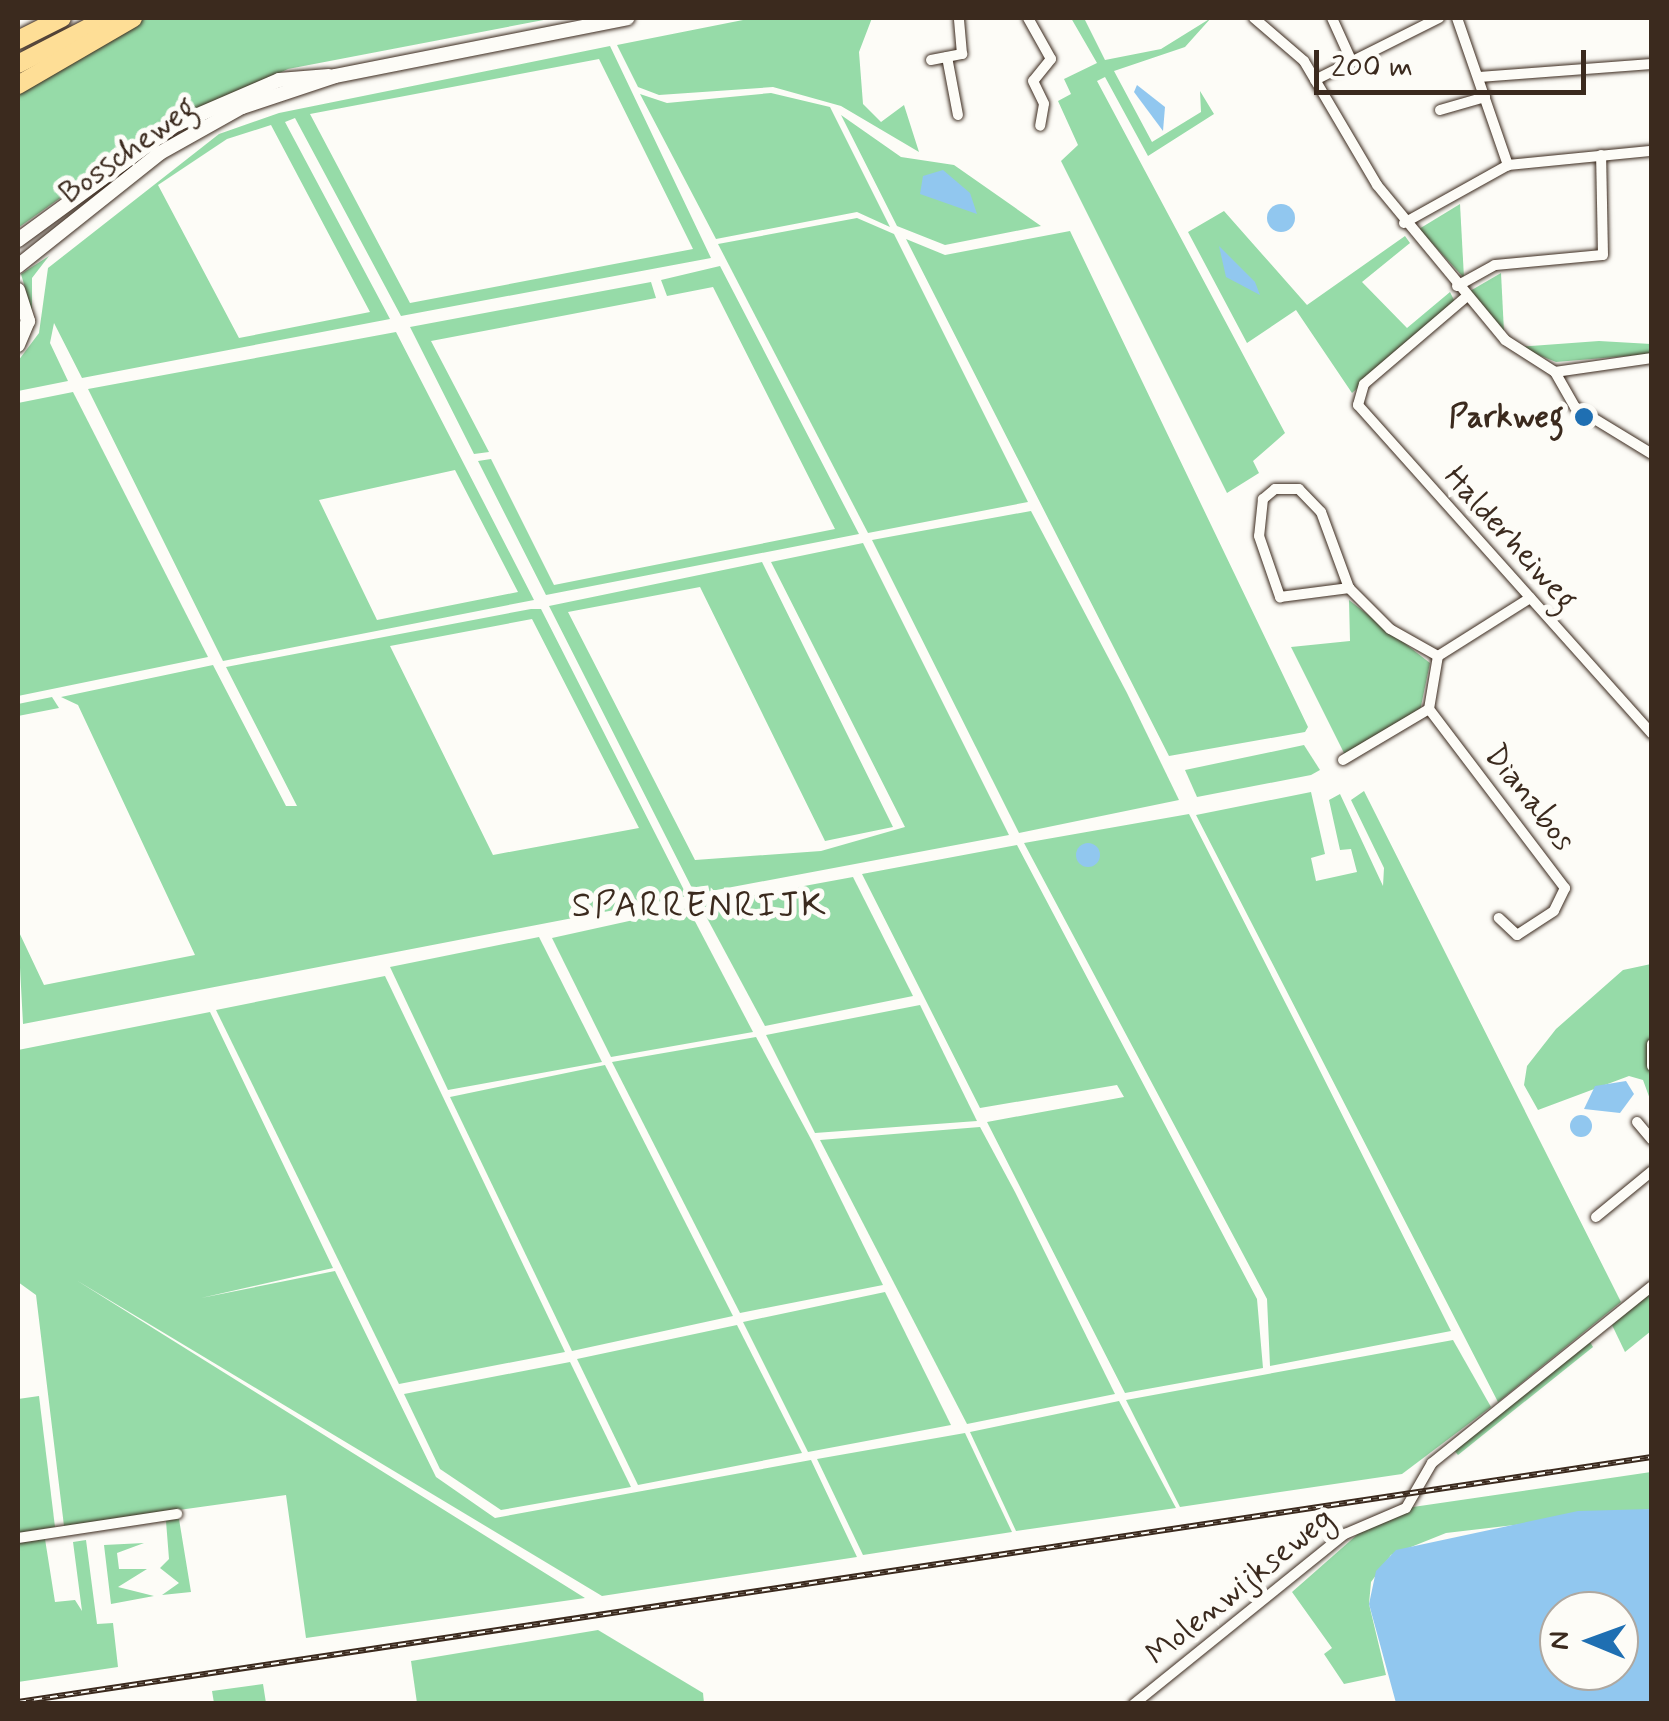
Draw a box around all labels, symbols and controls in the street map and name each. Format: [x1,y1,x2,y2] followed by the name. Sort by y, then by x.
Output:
[1319,30,1592,92] scale bar
[1331,48,1413,87] text: 200 m
[52,89,204,213] street label: Bosscheweg
[1449,398,1564,436] place label: Parkweg
[1573,406,1595,428] marker: Parkweg
[1435,459,1585,619] street label: Halderheiweg
[1476,737,1582,859] street label: Dianabos
[570,885,830,927] district label: SPARRENRIJK
[1139,1500,1341,1674] street label: Molenwijkseweg
[1539,1591,1639,1691] north arrow
[1542,1631,1579,1650] text: N

